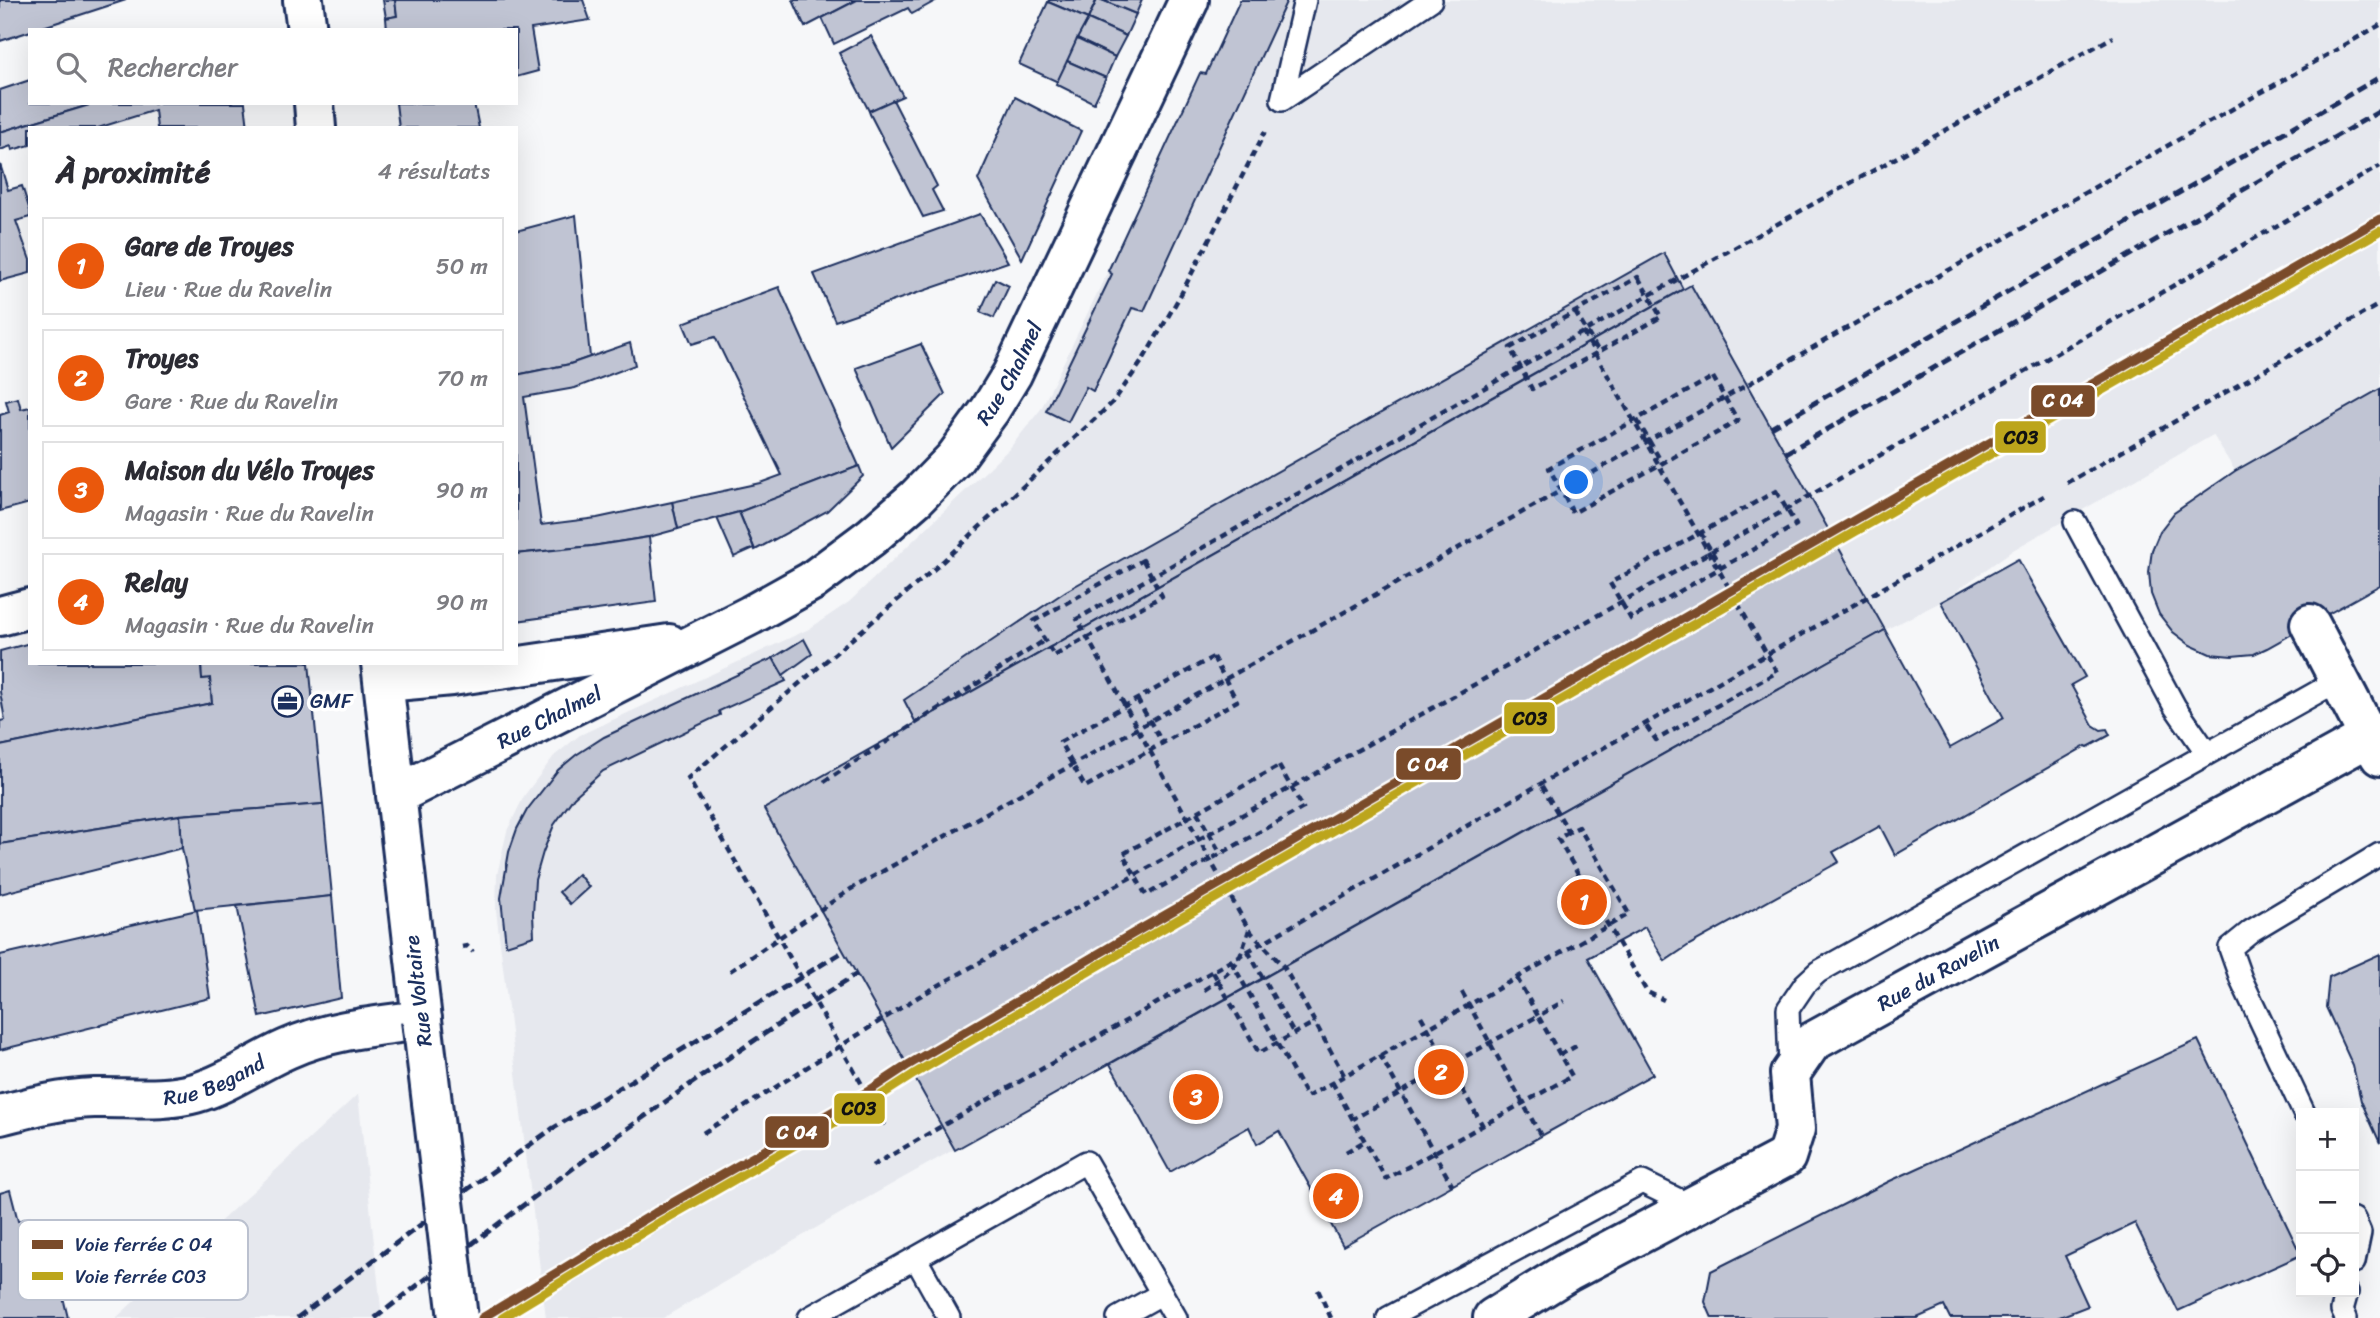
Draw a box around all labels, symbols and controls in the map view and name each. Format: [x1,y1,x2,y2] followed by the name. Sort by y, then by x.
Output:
[28,28,518,105] search box
[108,44,238,90] text: Rechercher
[52,48,90,86] icon: search
[56,145,210,199] text: À proximité
[378,151,490,192] text: 4 résultats
[125,223,294,269] text: Gare de Troyes
[76,246,86,287] text: 1
[436,246,488,287] text: 50 m
[125,269,332,310] text: Lieu · Rue du Ravelin
[966,314,1054,433] street label: Rue Chalmel
[125,335,199,381] text: Troyes
[74,358,88,399] text: 2
[437,358,488,399] text: 70 m
[125,381,338,422] text: Gare · Rue du Ravelin
[2030,384,2096,418] line badge: C 04
[2042,384,2083,417] text: C 04
[1994,420,2047,454] line badge: C03
[2003,421,2039,454] text: C03
[125,447,374,493] text: Maison du Vélo Troyes
[1559,465,1593,499] your location
[75,470,87,511] text: 3
[436,470,488,511] text: 90 m
[125,493,374,534] text: Magasin · Rue du Ravelin
[125,559,188,605] text: Relay
[74,582,88,623] text: 4
[436,582,488,623] text: 90 m
[125,605,374,646] text: Magasin · Rue du Ravelin
[490,674,610,760] street label: Rue Chalmel
[310,682,354,720] place label: GMF
[270,684,304,718] office icon: GMF
[1503,701,1556,735] line badge: C03
[1512,702,1548,735] text: C03
[1395,747,1462,781] line badge: C 04
[1407,748,1448,781] text: C 04
[1561,876,1607,928] pin: 1
[1870,924,2007,1022] street label: Rue du Ravelin
[392,933,444,1049] street label: Rue Voltaire
[162,1043,274,1117] street label: Rue Begand
[1418,1046,1464,1098] pin: 2
[1173,1071,1219,1123] pin: 3
[833,1092,886,1125] line badge: C03
[841,1092,877,1125] text: C03
[2296,1108,2359,1297] map controls
[2296,1108,2359,1171] button: +
[764,1115,830,1149] line badge: C 04
[776,1116,817,1149] text: C 04
[1313,1170,1359,1222] pin: 4
[2296,1171,2359,1234] button: −
[18,1220,248,1300] legend
[75,1228,213,1261] text: Voie ferrée C 04
[2296,1234,2359,1297] button: locate
[75,1260,207,1293] text: Voie ferrée C03

